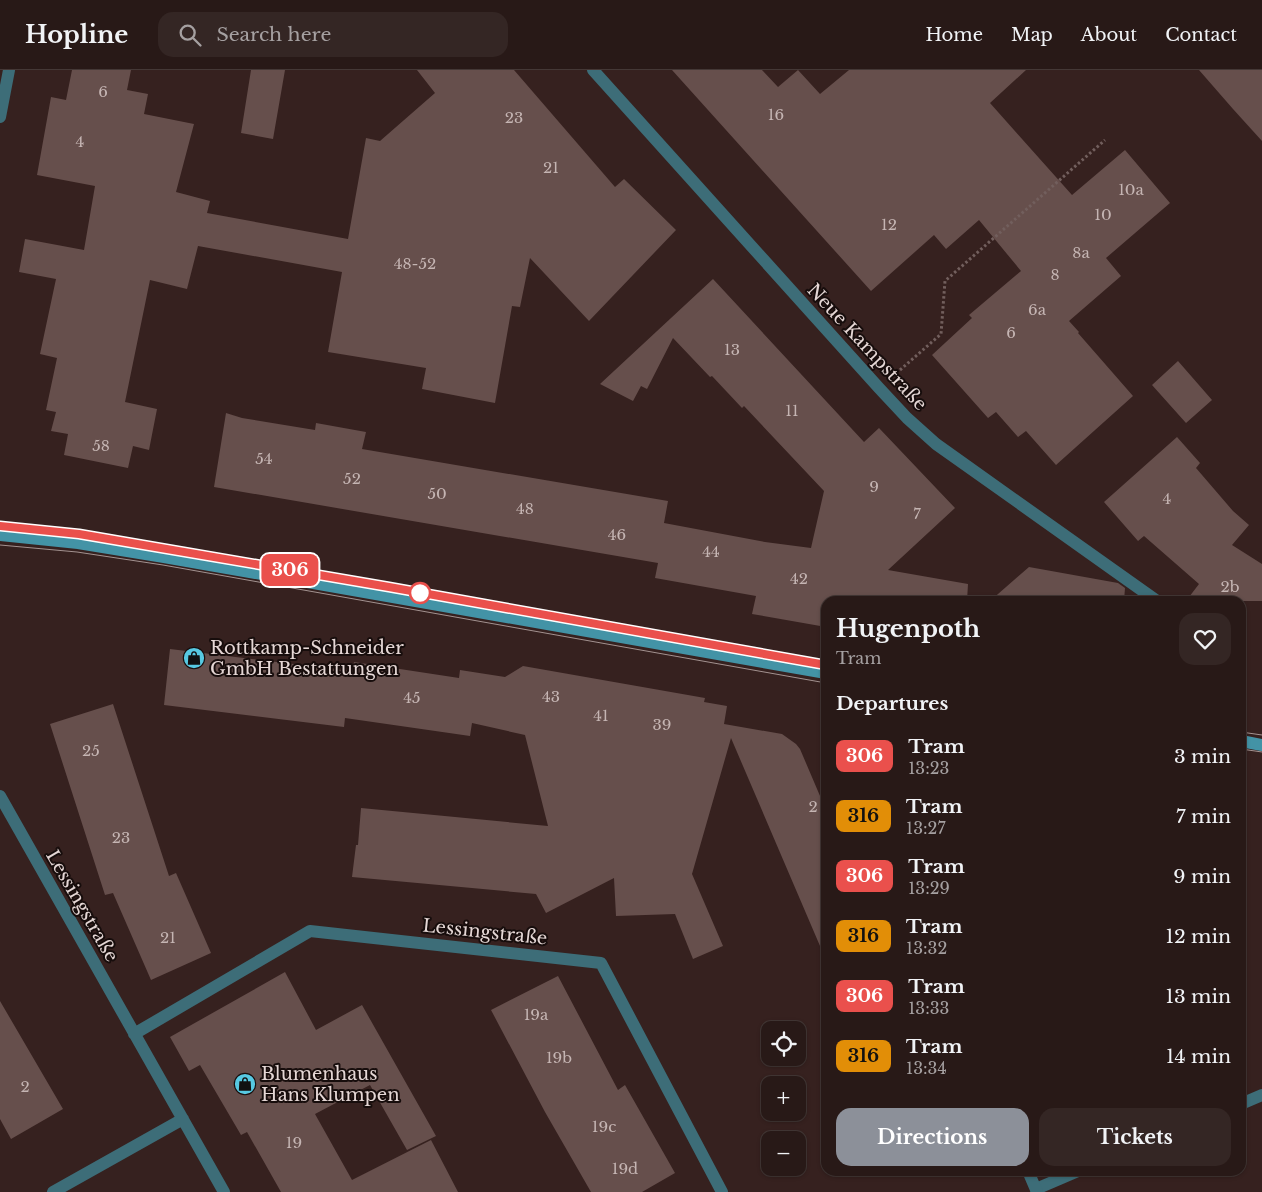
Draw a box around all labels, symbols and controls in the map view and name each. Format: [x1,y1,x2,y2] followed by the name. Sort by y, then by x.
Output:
[158,12,508,57] search box
[25,20,128,49] text: Hopline
[176,21,204,49] icon: search
[216,23,331,46] text: Search here
[925,24,983,46] text: Home
[1011,24,1053,46] text: Map
[1081,24,1137,46] text: About
[1165,24,1237,46] text: Contact
[98,82,108,101] house number: 6
[768,105,784,124] house number: 16
[505,108,523,127] house number: 23
[76,132,84,151] house number: 4
[543,158,559,177] house number: 21
[1118,180,1145,199] house number: 10a
[1094,205,1112,224] house number: 10
[881,215,897,234] house number: 12
[1072,243,1090,262] house number: 8a
[394,254,436,273] house number: 48-52
[1050,265,1060,284] house number: 8
[803,279,931,415] street label: Neue Kampstraße
[1028,300,1047,319] house number: 6a
[1006,323,1016,342] house number: 6
[724,340,740,359] house number: 13
[785,401,799,420] house number: 11
[92,436,110,455] house number: 58
[255,449,273,468] house number: 54
[343,469,361,488] house number: 52
[869,477,879,496] house number: 9
[427,484,447,503] house number: 50
[1163,489,1171,508] house number: 4
[516,499,534,518] house number: 48
[913,504,921,523] house number: 7
[608,525,626,544] house number: 46
[702,542,720,561] house number: 44
[261,554,319,586] line badge: 306
[271,559,309,581] text: 306
[790,569,808,588] house number: 42
[1220,577,1240,596] house number: 2b
[409,582,431,604] unlabelled marker
[1179,613,1231,665] button: heart
[836,614,980,643] text: Hugenpoth
[210,637,404,680] place label: Rottkamp-Schneider GmbH Bestattungen
[182,646,206,670] shop icon: Rottkamp-Schneider GmbH Bestattungen
[836,648,881,668] text: Tram
[542,687,560,706] house number: 43
[403,688,421,707] house number: 45
[836,692,948,715] text: Departures
[593,706,609,725] house number: 41
[653,715,671,734] house number: 39
[908,735,965,758] text: Tram
[82,741,100,760] house number: 25
[846,745,883,767] text: 306
[1174,745,1231,768] text: 3 min
[908,758,949,778] text: 13:23
[906,795,963,818] text: Tram
[808,797,818,816] house number: 2
[848,805,879,827] text: 316
[1176,805,1231,828] text: 7 min
[906,818,945,838] text: 13:27
[112,828,130,847] house number: 23
[41,846,123,966] street label: Lessingstraße
[908,855,965,878] text: Tram
[846,865,883,887] text: 306
[1173,865,1231,888] text: 9 min
[908,878,950,898] text: 13:29
[422,915,548,949] street label: Lessingstraße
[906,915,963,938] text: Tram
[848,925,879,947] text: 316
[1165,925,1231,948] text: 12 min
[160,928,176,947] house number: 21
[906,938,947,958] text: 13:32
[908,975,965,998] text: Tram
[846,985,883,1007] text: 306
[1165,985,1231,1008] text: 13 min
[908,998,949,1018] text: 13:33
[524,1005,549,1024] house number: 19a
[761,1021,806,1176] map controls
[761,1021,806,1066] button: locate
[906,1035,963,1058] text: Tram
[848,1045,879,1067] text: 316
[1166,1045,1231,1068] text: 14 min
[546,1048,572,1067] house number: 19b
[906,1058,947,1078] text: 13:34
[261,1063,400,1106] place label: Blumenhaus Hans Klumpen
[233,1072,257,1096] shop icon: Blumenhaus Hans Klumpen
[761,1076,806,1121] button: +
[20,1077,30,1096] house number: 2
[836,1108,1029,1166] button: Directions
[1039,1108,1231,1166] button: Tickets
[592,1117,616,1136] house number: 19c
[761,1131,806,1176] button: −
[286,1133,302,1152] house number: 19
[612,1159,638,1178] house number: 19d

